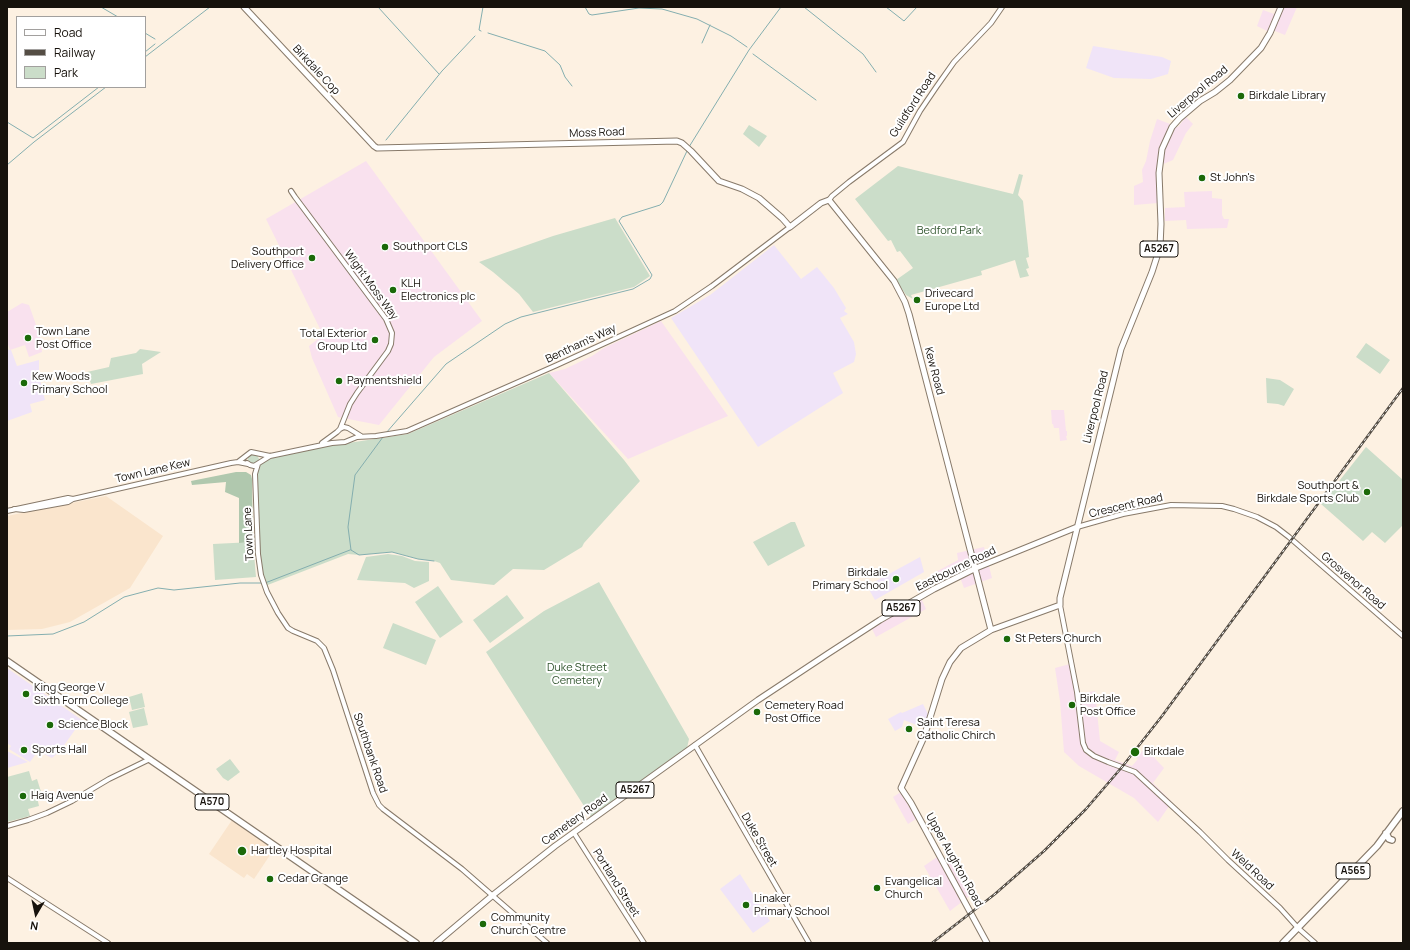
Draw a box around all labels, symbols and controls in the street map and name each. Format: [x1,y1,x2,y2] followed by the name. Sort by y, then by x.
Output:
[16,16,146,88] legend
[54,24,82,41] text: Road
[290,42,342,98] street label: Birkdale Cop
[54,44,95,61] text: Railway
[1165,63,1231,121] street label: Liverpool Road
[54,64,78,81] text: Park
[887,70,939,140] street label: Guildford Road
[1249,89,1326,103] place label: Birkdale Library
[1236,91,1246,101] marker: Birkdale Library
[569,125,625,141] street label: Moss Road
[1210,171,1255,185] place label: St John's
[1197,173,1207,183] marker: St John's
[917,224,981,238] park label: Bedford Park
[393,240,468,254] place label: Southport CLS
[1140,241,1178,257] road number: A5267
[380,242,390,252] marker: Southport CLS
[231,245,304,271] place label: Southport Delivery Office
[341,247,401,323] street label: Wight Moss Way
[307,253,317,263] marker: Southport Delivery Office
[401,277,475,303] place label: KLH Electronics plc
[388,285,398,295] marker: KLH Electronics plc
[925,287,979,313] place label: Drivecard Europe Ltd
[912,295,922,305] marker: Drivecard Europe Ltd
[544,322,618,366] street label: Bentham's Way
[36,325,92,351] place label: Town Lane Post Office
[300,327,367,353] place label: Total Exterior Group Ltd
[23,333,33,343] marker: Town Lane Post Office
[370,335,380,345] marker: Total Exterior Group Ltd
[921,346,947,396] street label: Kew Road
[1081,369,1111,445] street label: Liverpool Road
[32,370,107,396] place label: Kew Woods Primary School
[347,374,422,388] place label: Paymentshield
[334,376,344,386] marker: Paymentshield
[19,378,29,388] marker: Kew Woods Primary School
[114,456,192,486] street label: Town Lane Kew
[1257,479,1359,505] place label: Southport & Birkdale Sports Club
[1362,487,1372,497] marker: Southport & Birkdale Sports Club
[1088,491,1164,521] street label: Crescent Road
[241,507,257,561] street label: Town Lane
[914,544,998,594] street label: Eastbourne Road
[1318,550,1388,612] street label: Grosvenor Road
[813,566,888,592] place label: Birkdale Primary School
[891,574,901,584] marker: Birkdale Primary School
[882,600,920,616] road number: A5267
[1015,632,1101,646] place label: St Peters Church
[1002,634,1012,644] marker: St Peters Church
[547,661,607,687] park label: Duke Street Cemetery
[34,681,129,707] place label: King George V Sixth Form College
[21,689,31,699] marker: King George V Sixth Form College
[1080,692,1136,718] place label: Birkdale Post Office
[765,699,843,725] place label: Cemetery Road Post Office
[1067,700,1077,710] marker: Birkdale Post Office
[752,707,762,717] marker: Cemetery Road Post Office
[350,711,390,795] street label: Southbank Road
[917,716,995,742] place label: Saint Teresa Catholic Chirch
[58,718,128,732] place label: Science Block
[45,720,55,730] marker: Science Block
[904,724,914,734] marker: Saint Teresa Catholic Chirch
[32,743,87,757] place label: Sports Hall
[19,745,29,755] marker: Sports Hall
[1144,745,1184,759] place label: Birkdale
[1129,746,1141,758] marker: Birkdale
[616,782,654,798] road number: A5267
[31,789,94,803] place label: Haig Avenue
[18,791,28,801] marker: Haig Avenue
[539,792,611,848] street label: Cemetery Road
[195,794,229,810] road number: A570
[738,811,780,869] street label: Duke Street
[923,811,985,909] street label: Upper Aughton Road
[251,844,332,858] place label: Hartley Hospital
[236,845,248,857] marker: Hartley Hospital
[590,847,642,919] street label: Portland Street
[1228,847,1276,893] street label: Weld Road
[1336,863,1370,879] road number: A565
[278,872,348,886] place label: Cedar Grange
[265,874,275,884] marker: Cedar Grange
[885,875,942,901] place label: Evangelical Church
[872,883,882,893] marker: Evangelical Church
[754,892,829,918] place label: Linaker Primary School
[16,894,56,934] north arrow
[741,900,751,910] marker: Linaker Primary School
[491,911,566,937] place label: Community Church Centre
[29,918,39,934] text: N
[478,919,488,929] marker: Community Church Centre

